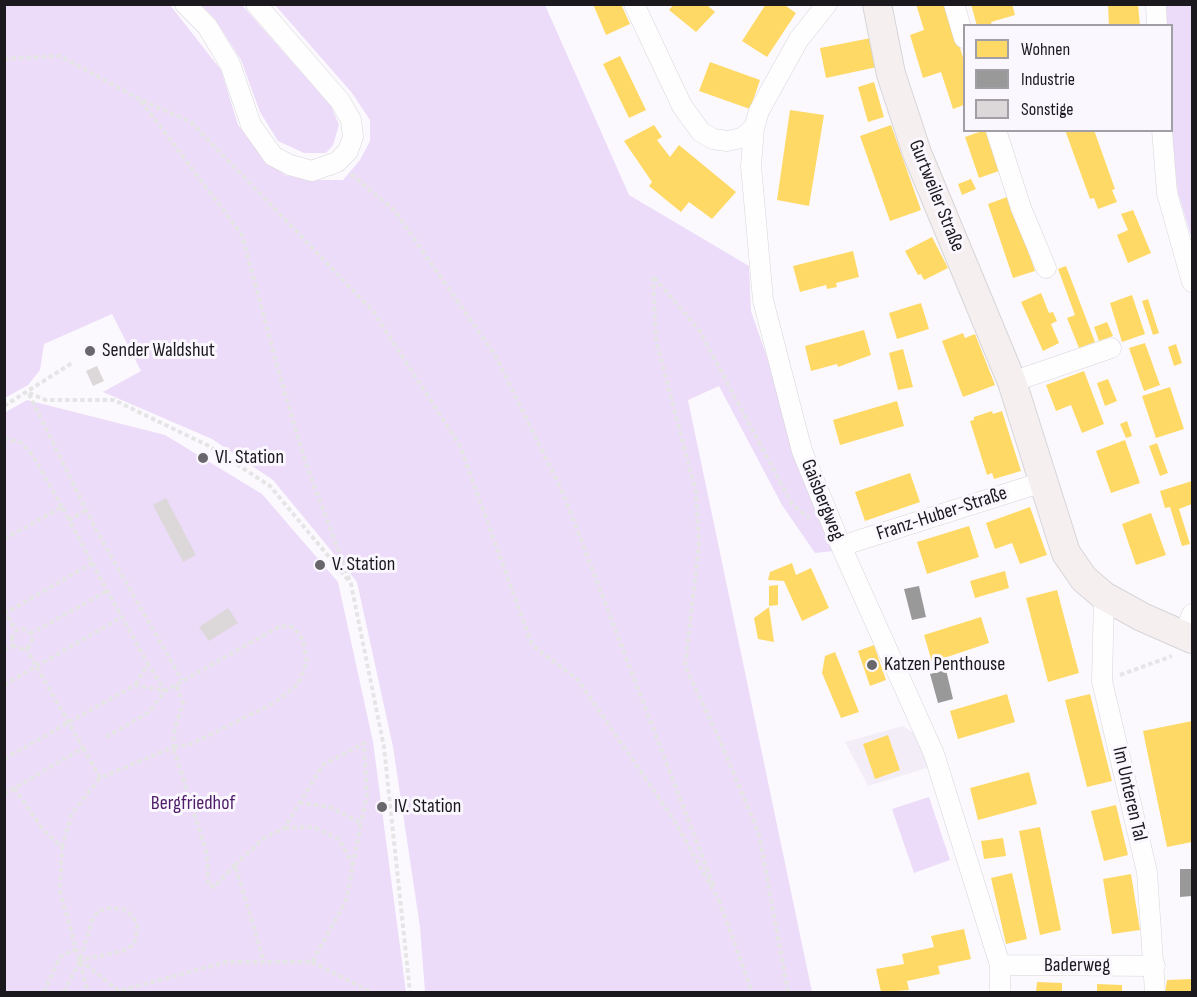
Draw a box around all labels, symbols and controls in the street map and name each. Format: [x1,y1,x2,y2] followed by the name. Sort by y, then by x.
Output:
[963,24,1173,132] legend
[1021,39,1070,60] text: Wohnen
[1021,69,1075,90] text: Industrie
[1021,99,1074,120] text: Sonstige
[903,137,969,255] street label: Gurtweiler Straße
[102,339,215,363] place label: Sender Waldshut
[83,344,97,358] marker: Sender Waldshut
[215,446,284,470] place label: VI. Station
[196,451,210,465] marker: VI. Station
[795,456,849,544] street label: Gaisbergweg
[874,482,1010,546] street label: Franz-Huber-Straße
[332,553,395,577] place label: V. Station
[313,558,327,572] marker: V. Station
[884,653,1005,677] place label: Katzen Penthouse
[865,658,879,672] marker: Katzen Penthouse
[1107,745,1151,843] street label: Im Unteren Tal
[151,792,235,816] park label: Bergfriedhof
[394,795,461,819] place label: IV. Station
[375,800,389,814] marker: IV. Station
[1044,954,1110,978] street label: Baderweg

